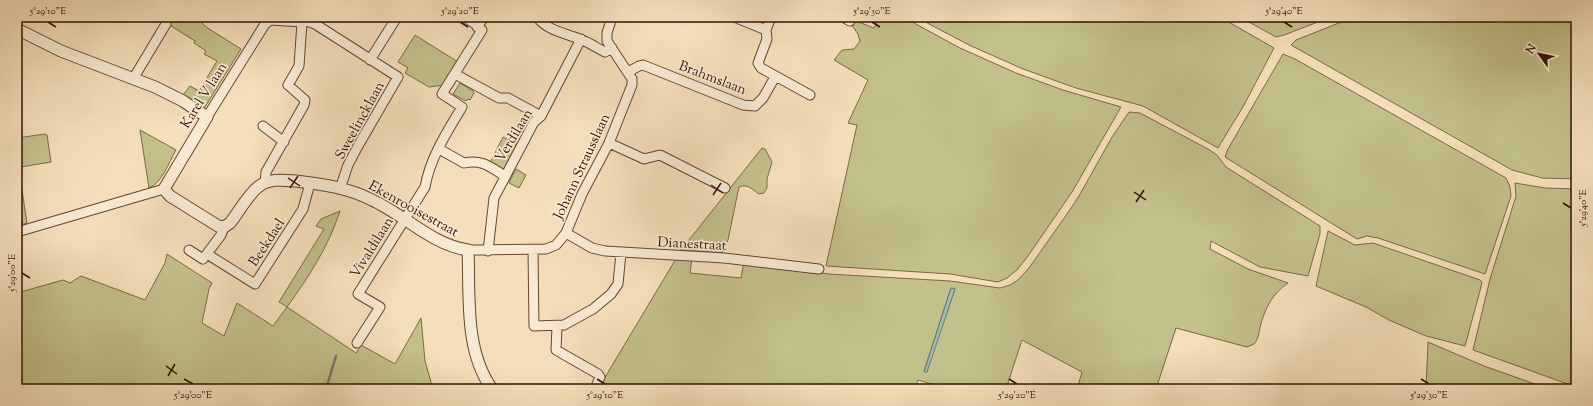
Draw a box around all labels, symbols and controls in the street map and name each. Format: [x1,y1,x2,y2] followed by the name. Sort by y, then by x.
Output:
[29,4,66,19] text: 5°29'10"E
[440,4,479,19] text: 5°29'20"E
[852,4,891,19] text: 5°29'30"E
[1264,4,1303,19] text: 5°29'40"E
[1519,34,1559,74] north arrow
[1522,41,1541,58] text: N
[676,57,749,101] street label: Brahmslaan
[177,59,233,133] street label: Karel V laan
[331,78,390,164] street label: Sweelincklaan
[491,106,538,166] street label: Verdilaan
[549,111,616,224] street label: Johann Strausslaan
[364,177,462,243] street label: Ekenrooisestraat
[1576,189,1591,228] text: 5°29'40"E
[346,214,399,283] street label: Vivaldilaan
[245,215,291,271] street label: Beekdael
[657,233,727,257] street label: Dianestraat
[5,254,20,293] text: 5°29'00"E
[173,388,212,403] text: 5°29'00"E
[586,388,623,403] text: 5°29'10"E
[997,388,1036,403] text: 5°29'20"E
[1409,388,1448,403] text: 5°29'30"E

